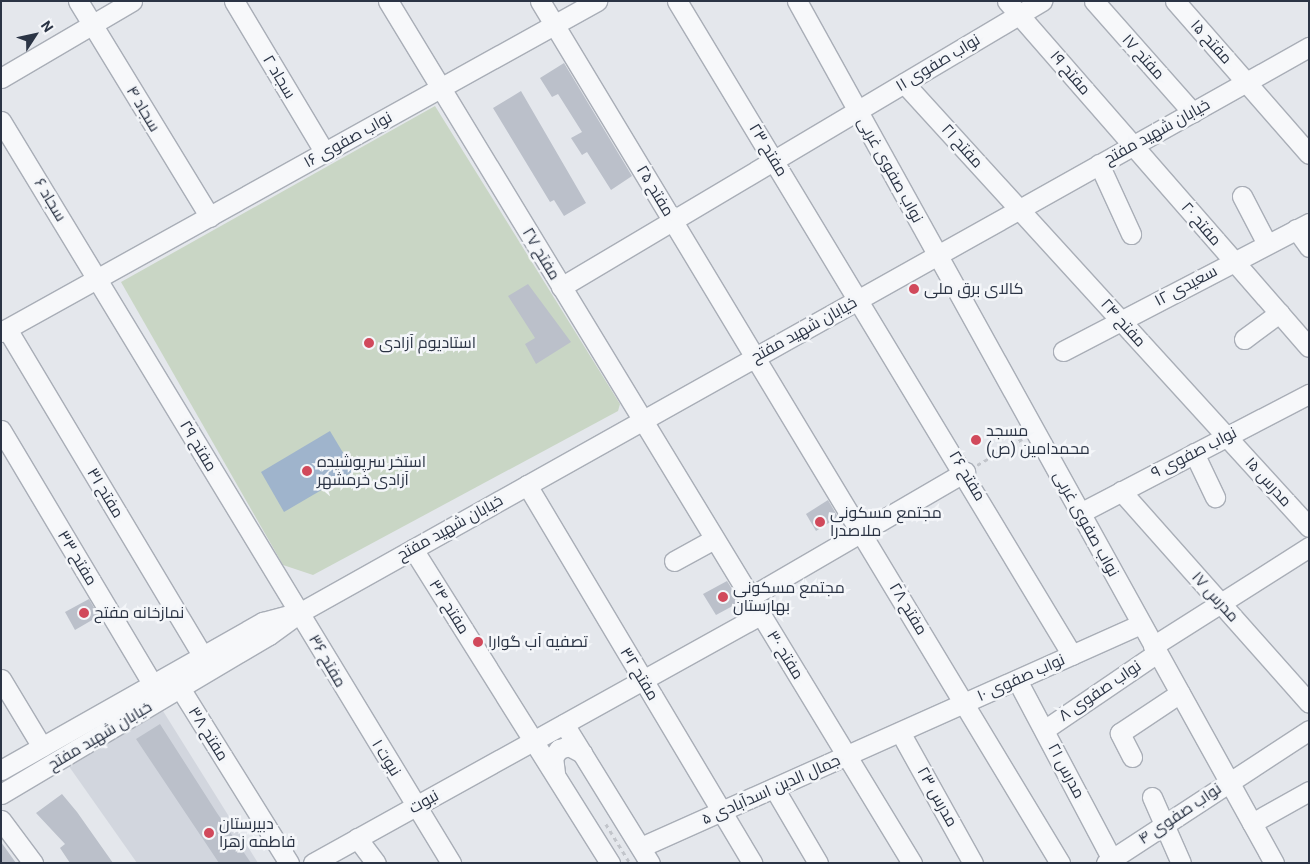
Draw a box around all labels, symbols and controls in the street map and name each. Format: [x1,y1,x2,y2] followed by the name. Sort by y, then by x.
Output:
[10,10,60,60] north arrow
[1186,16,1236,68] street label: مفتح ۱۵
[38,18,57,35] text: N
[892,30,984,96] street label: نواب صفوی ۱۱
[1118,30,1168,84] street label: مفتح ۱۷
[1046,47,1094,99] street label: مفتح ۱۹
[258,52,300,102] street label: سجاد ۲
[122,83,164,135] street label: سجاد ۴
[1101,95,1213,169] street label: خیابان شهید مفتح
[301,108,395,172] street label: نواب صفوی ۱۶
[853,114,927,226] street label: نواب صفوی غربی
[745,120,791,180] street label: مفتح ۲۳
[937,120,987,172] street label: مفتح ۲۱
[632,162,678,220] street label: مفتح ۲۵
[30,175,70,225] street label: سجاد ۶
[1177,198,1225,250] street label: مفتح ۲۰
[518,224,564,284] street label: مفتح ۲۷
[1151,261,1221,311] street label: سعیدی ۱۲
[924,279,1024,299] place label: کالای برق ملی
[908,283,920,295] marker: کالای برق ملی
[748,293,860,367] street label: خیابان شهید مفتح
[1096,295,1150,351] street label: مفتح ۲۴
[379,333,476,353] place label: استادیوم آزادی
[363,337,375,349] marker: استادیوم آزادی
[175,417,221,475] street label: مفتح ۲۹
[986,421,1090,459] place label: مسجد محمدامین (ص)
[1148,423,1240,483] street label: نواب صفوی ۹
[970,434,982,446] marker: مسجد محمدامین (ص)
[945,447,989,505] street label: مفتح ۲۶
[317,452,426,490] place label: استخر سرپوشیده آزادی خرمشهر
[1241,453,1295,511] street label: مدرس ۱۵
[83,464,127,522] street label: مفتح ۳۱
[301,465,313,477] marker: استخر سرپوشیده آزادی خرمشهر
[1049,468,1123,580] street label: نواب صفوی غربی
[394,491,506,565] street label: خیابان شهید مفتح
[830,503,942,541] place label: مجتمع مسکونی ملاصدرا
[814,516,826,528] marker: مجتمع مسکونی ملاصدرا
[53,527,101,589] street label: مفتح ۳۳
[1187,568,1243,626] street label: مدرس ۱۷
[425,576,473,638] street label: مفتح ۳۴
[733,578,845,616] place label: مجتمع مسکونی بهارستان
[885,579,931,639] street label: مفتح ۲۸
[717,591,729,603] marker: مجتمع مسکونی بهارستان
[94,603,184,623] place label: نمازخانه مفتح
[78,607,90,619] marker: نمازخانه مفتح
[763,627,807,683] street label: مفتح ۳۰
[304,631,350,691] street label: مفتح ۳۶
[488,632,588,652] place label: تصفیه آب گوارا
[472,636,484,648] marker: تصفیه آب گوارا
[616,644,662,704] street label: مفتح ۳۲
[974,650,1068,706] street label: نواب صفوی ۱۰
[1055,656,1145,726] street label: نواب صفوی ۸
[44,697,156,775] street label: خیابان شهید مفتح
[184,703,232,765] street label: مفتح ۳۸
[367,736,405,780] street label: نبوت ۱
[1043,740,1089,802] street label: مدرس ۲۱
[699,751,843,829] street label: جمال الدین اسدآبادی ۵
[913,764,961,830] street label: مدرس ۲۳
[1135,779,1225,849] street label: نواب صفوی ۴
[406,786,442,818] street label: نبوت
[219,814,295,852] place label: دبیرستان فاطمه زهرا
[203,827,215,839] marker: دبیرستان فاطمه زهرا

